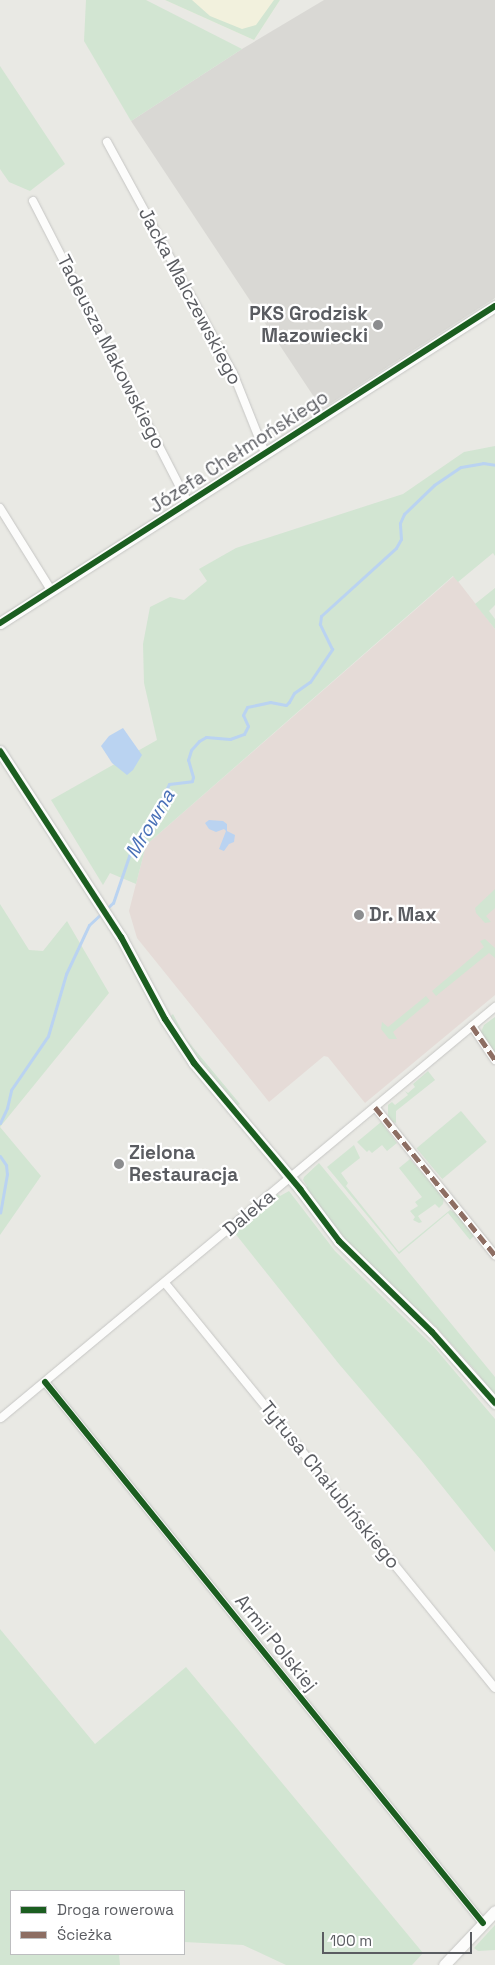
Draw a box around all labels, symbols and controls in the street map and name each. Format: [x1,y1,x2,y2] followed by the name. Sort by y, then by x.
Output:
[134,203,246,389] street label: Jacka Malczewskiego
[52,251,170,453] street label: Tadeusza Makowskiego
[249,303,368,347] place label: PKS Grodzisk Mazowiecki
[372,319,384,331] marker: PKS Grodzisk Mazowiecki
[145,386,333,518] street label: Józefa Chełmońskiego
[120,785,180,863] water label: Mrowna
[369,904,437,926] place label: Dr. Max
[353,909,365,921] marker: Dr. Max
[129,1142,238,1186] place label: Zielona Restauracja
[113,1158,125,1170] marker: Zielona Restauracja
[219,1185,279,1241] street label: Daleka
[255,1396,405,1574] street label: Tytusa Chałubińskiego
[230,1590,322,1696] street label: Armii Polskiej
[10,1890,185,1955] legend
[57,1900,174,1919] text: Droga rowerowa
[325,1922,475,1954] scale bar
[57,1925,112,1944] text: Ścieżka
[330,1931,372,1950] text: 100 m

